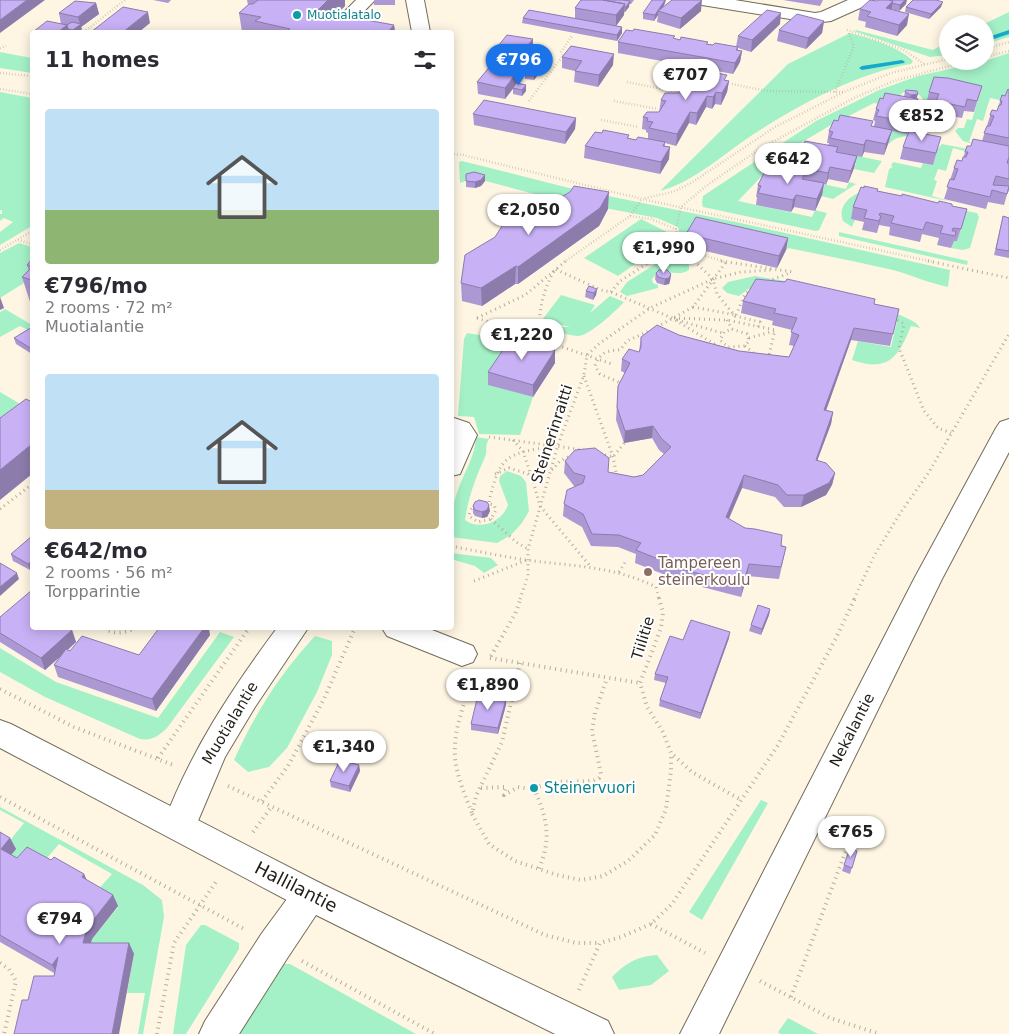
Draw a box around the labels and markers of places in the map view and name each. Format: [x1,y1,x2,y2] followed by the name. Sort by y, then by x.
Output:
[307,8,381,22] place label: Muotialatalo
[291,9,303,21] marker: Muotialatalo
[489,44,549,86] pin: €796
[656,58,716,101] pin: €707
[892,100,952,142] pin: €852
[758,142,818,185] pin: €642
[488,194,570,236] pin: €2,050
[623,232,705,274] pin: €1,990
[481,318,563,361] pin: €1,220
[657,554,751,589] place label: Tampereen steinerkoulu
[642,566,654,578] marker: Tampereen steinerkoulu
[447,668,529,711] pin: €1,890
[303,730,385,773] pin: €1,340
[544,779,636,797] place label: Steinervuori
[528,782,540,794] marker: Steinervuori
[821,816,881,858] pin: €765
[30,902,90,945] pin: €794

